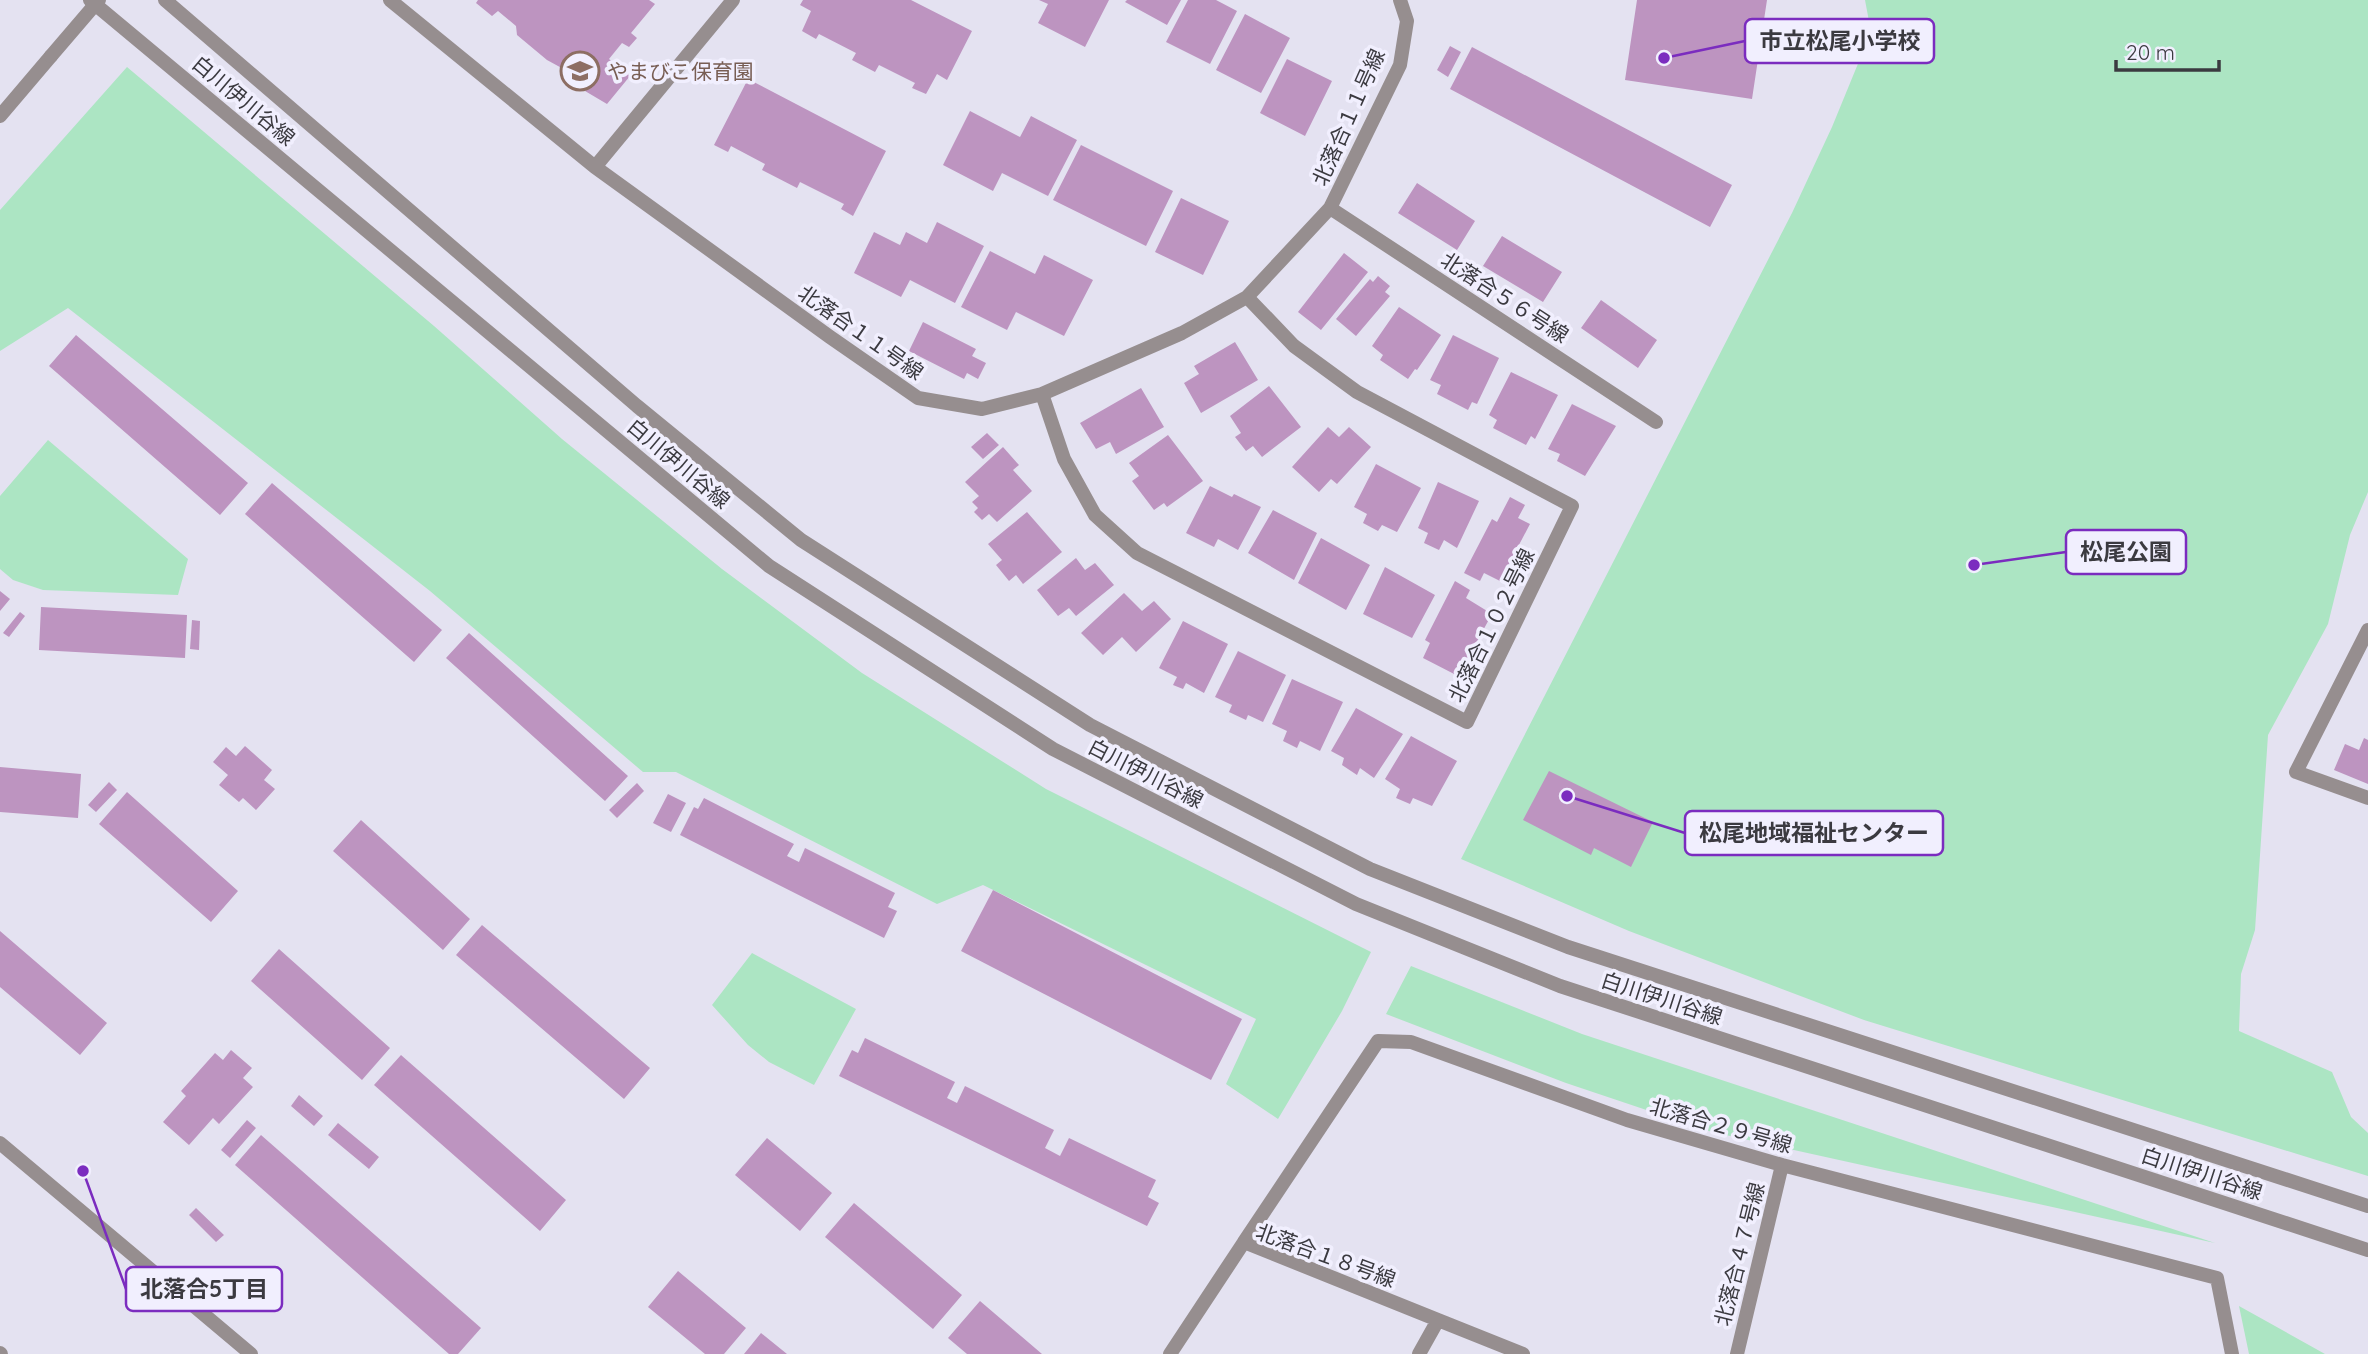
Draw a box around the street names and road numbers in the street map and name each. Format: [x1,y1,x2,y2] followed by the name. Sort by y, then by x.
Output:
[1306,45,1390,189] street label: 北落合１１号線
[187,50,301,150] street label: 白川伊川谷線
[1436,246,1574,348] street label: 北落合５６号線
[793,279,929,385] street label: 北落合１１号線
[622,413,736,513] street label: 白川伊川谷線
[1442,544,1540,706] street label: 北落合１０２号線
[1084,733,1208,813] street label: 白川伊川谷線
[1598,966,1726,1030] street label: 白川伊川谷線
[1647,1092,1795,1158] street label: 北落合２９号線
[2138,1141,2266,1205] street label: 白川伊川谷線
[1709,1180,1769,1328] street label: 北落合４７号線
[1252,1218,1400,1292] street label: 北落合１８号線

